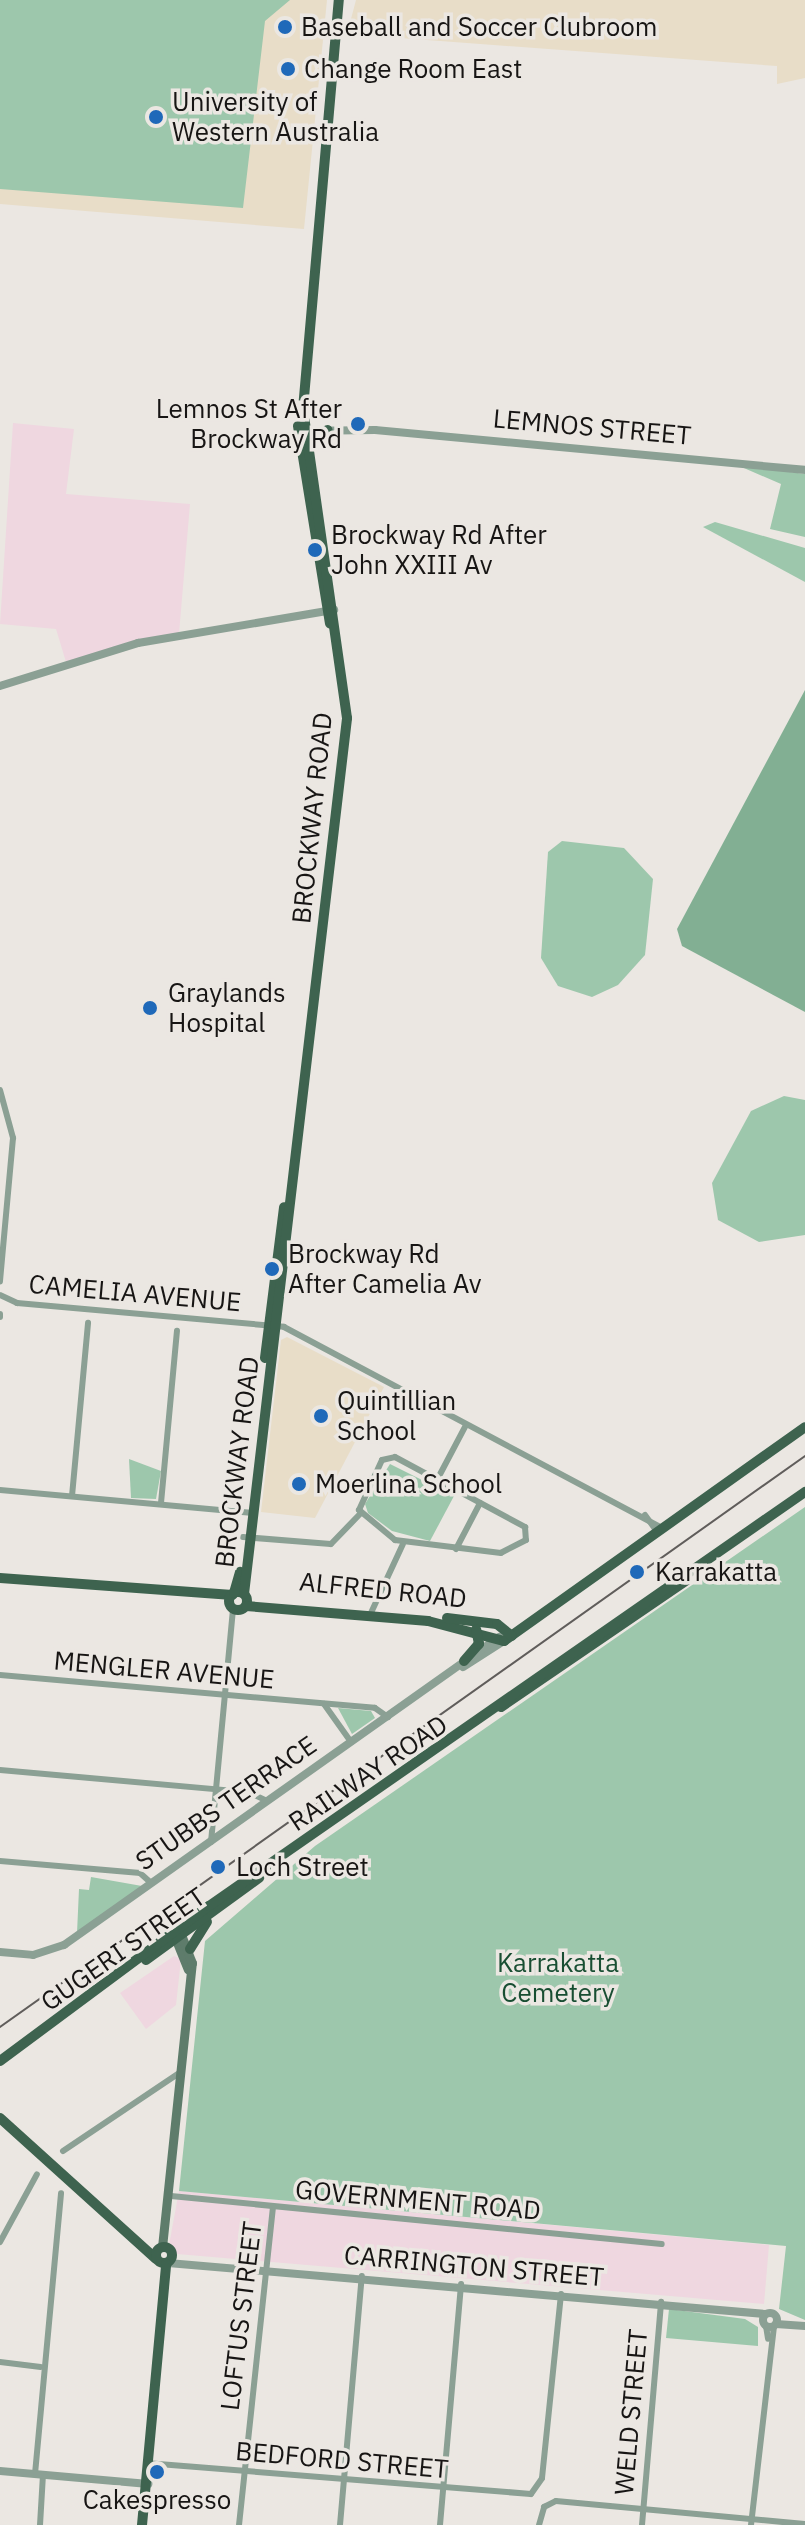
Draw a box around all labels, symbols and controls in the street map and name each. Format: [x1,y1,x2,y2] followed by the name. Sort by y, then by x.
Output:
[301,11,658,43] place label: Baseball and Soccer Clubroom
[276,18,294,36] marker: Baseball and Soccer Clubroom
[304,53,522,85] place label: Change Room East
[279,60,297,78] marker: Change Room East
[172,86,379,148] place label: University of Western Australia
[147,108,165,126] marker: University of Western Australia
[156,393,342,454] place label: Lemnos St After Brockway Rd
[492,403,692,451] street label: LEMNOS STREET
[349,415,367,433] marker: Lemnos St After Brockway Rd
[331,519,547,580] place label: Brockway Rd After John XXIII Av
[306,541,324,559] marker: Brockway Rd After John XXIII Av
[285,711,339,925] street label: BROCKWAY ROAD
[168,977,286,1038] place label: Graylands Hospital
[139,997,161,1019] marker: Graylands Hospital
[288,1238,482,1300] place label: Brockway Rd After Camelia Av
[263,1260,281,1278] marker: Brockway Rd After Camelia Av
[28,1268,242,1318] street label: CAMELIA AVENUE
[209,1355,265,1569] street label: BROCKWAY ROAD
[337,1385,456,1446] place label: Quintillian School
[312,1407,330,1425] marker: Quintillian School
[315,1468,502,1500] place label: Moerlina School
[290,1475,308,1493] marker: Moerlina School
[655,1556,777,1588] place label: Karrakatta
[626,1561,648,1583] marker: Karrakatta
[298,1566,468,1614] street label: ALFRED ROAD
[52,1645,276,1695] street label: MENGLER AVENUE
[283,1709,453,1837] street label: RAILWAY ROAD
[130,1729,322,1877] street label: STUBBS TERRACE
[236,1851,369,1883] place label: Loch Street
[207,1856,229,1878] marker: Loch Street
[35,1881,211,2017] street label: GUGERI STREET
[497,1947,619,2008] park label: Karrakatta Cemetery
[294,2174,542,2226] street label: GOVERNMENT ROAD
[214,2220,268,2412] street label: LOFTUS STREET
[343,2239,605,2293] street label: CARRINGTON STREET
[608,2328,654,2496] street label: WELD STREET
[234,2435,450,2485] street label: BEDFORD STREET
[148,2463,166,2481] marker: Cakespresso
[83,2484,231,2516] place label: Cakespresso

